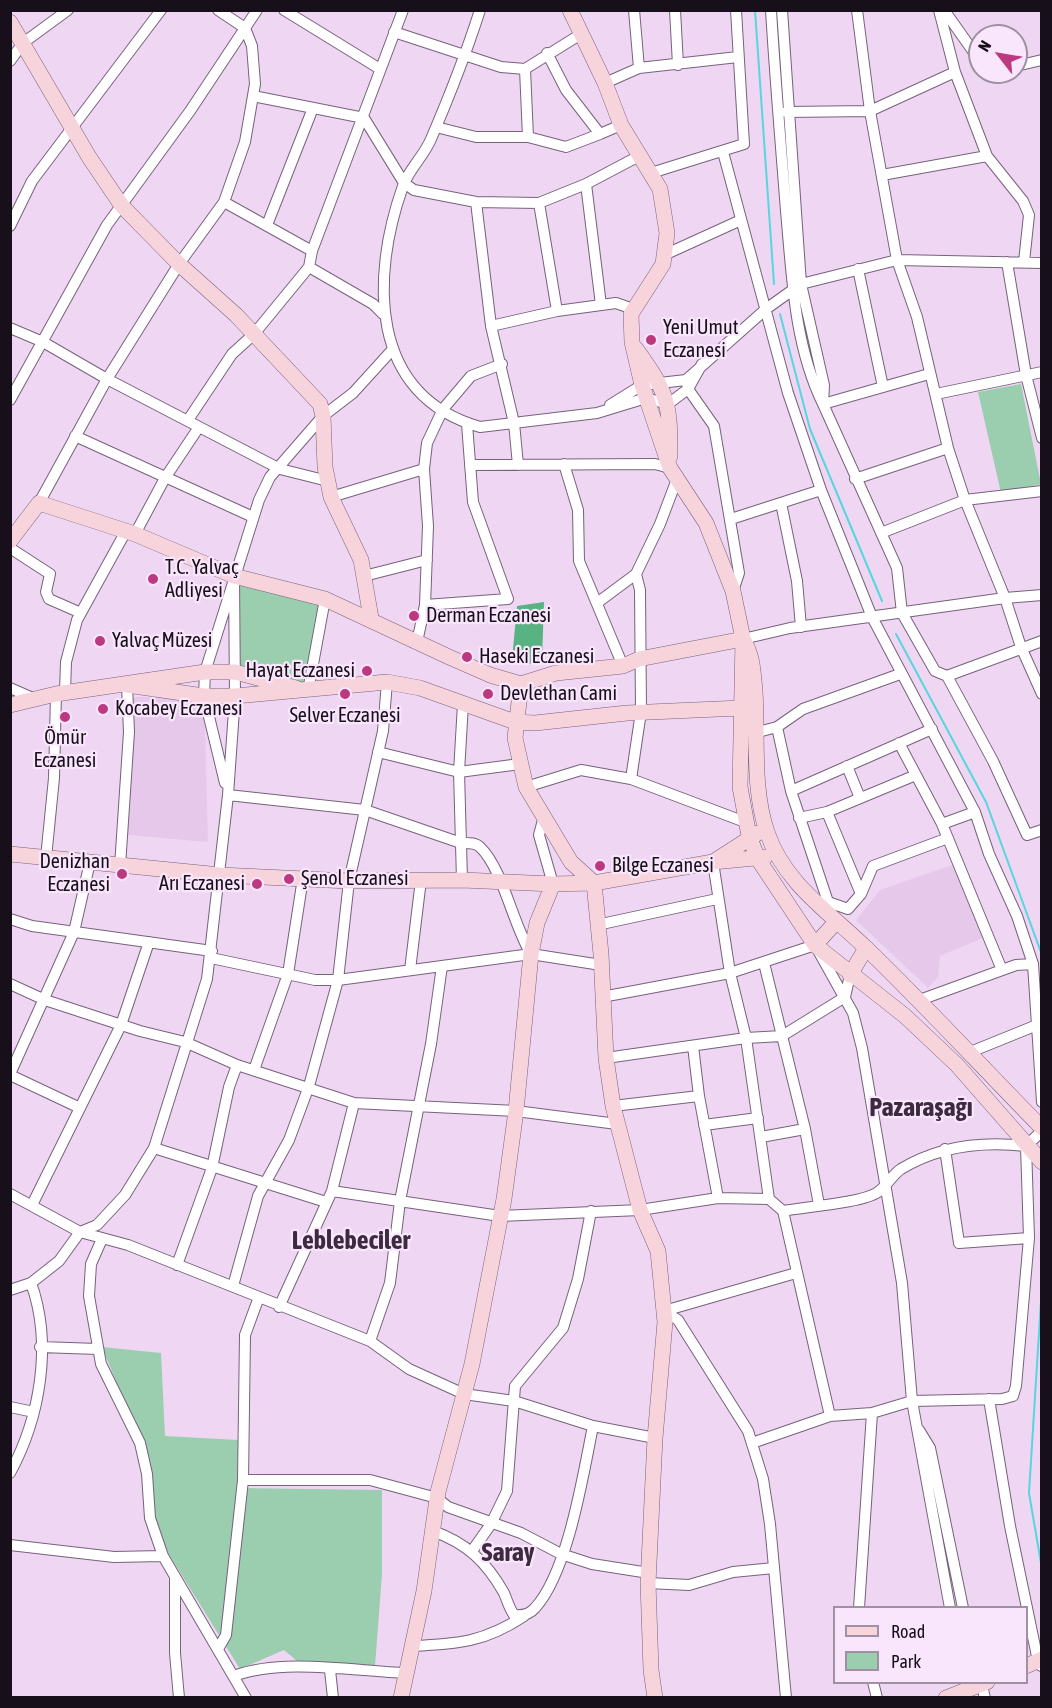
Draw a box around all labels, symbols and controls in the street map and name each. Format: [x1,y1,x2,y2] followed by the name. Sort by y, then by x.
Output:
[968,24,1028,84] north arrow
[974,37,994,54] text: N
[663,316,738,363] place label: Yeni Umut Eczanesi
[644,333,658,347] marker: Yeni Umut Eczanesi
[165,556,238,603] place label: T.C. Yalvaç Adliyesi
[146,572,160,586] marker: T.C. Yalvaç Adliyesi
[426,604,551,628] place label: Derman Eczanesi
[407,609,421,623] marker: Derman Eczanesi
[112,629,212,653] place label: Yalvaç Müzesi
[93,634,107,648] marker: Yalvaç Müzesi
[479,645,594,669] place label: Haseki Eczanesi
[460,650,474,664] marker: Haseki Eczanesi
[245,659,355,683] place label: Hayat Eczanesi
[360,664,374,678] marker: Hayat Eczanesi
[500,682,617,706] place label: Devlethan Cami
[338,687,352,701] marker: Selver Eczanesi
[481,687,495,701] marker: Devlethan Cami
[115,697,243,721] place label: Kocabey Eczanesi
[96,702,110,716] marker: Kocabey Eczanesi
[289,704,401,728] place label: Selver Eczanesi
[58,710,72,724] marker: Ömür Eczanesi
[34,726,96,773] place label: Ömür Eczanesi
[40,850,110,897] place label: Denizhan Eczanesi
[612,854,714,878] place label: Bilge Eczanesi
[593,859,607,873] marker: Bilge Eczanesi
[115,867,129,881] marker: Denizhan Eczanesi
[301,867,408,891] place label: Şenol Eczanesi
[159,872,245,896] place label: Arı Eczanesi
[282,872,296,886] marker: Şenol Eczanesi
[250,877,264,891] marker: Arı Eczanesi
[869,1092,973,1124] district label: Pazaraşağı
[292,1225,410,1257] district label: Leblebeciler
[482,1537,534,1569] district label: Saray
[833,1606,1028,1684] legend
[891,1621,925,1642] text: Road
[891,1651,921,1672] text: Park

